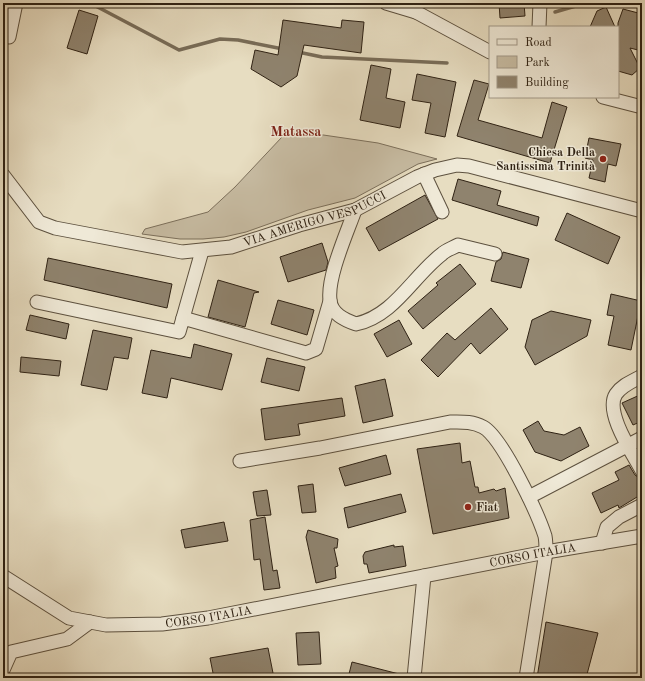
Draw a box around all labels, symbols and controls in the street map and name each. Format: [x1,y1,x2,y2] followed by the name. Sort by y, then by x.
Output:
[489,26,619,98] legend
[525,37,552,49] text: Road
[525,57,550,69] text: Park
[525,77,569,89] text: Building
[271,125,321,139] district label: Matassa
[496,147,595,173] place label: Chiesa Della Santissima Trinità
[598,154,608,164] marker: Chiesa Della Santissima Trinità
[242,189,389,250] street label: VIA AMERIGO VESPUCCI
[463,502,473,512] marker: Fiat
[476,502,499,514] place label: Fiat
[489,542,577,570] street label: CORSO ITALIA
[165,605,253,631] street label: CORSO ITALIA

